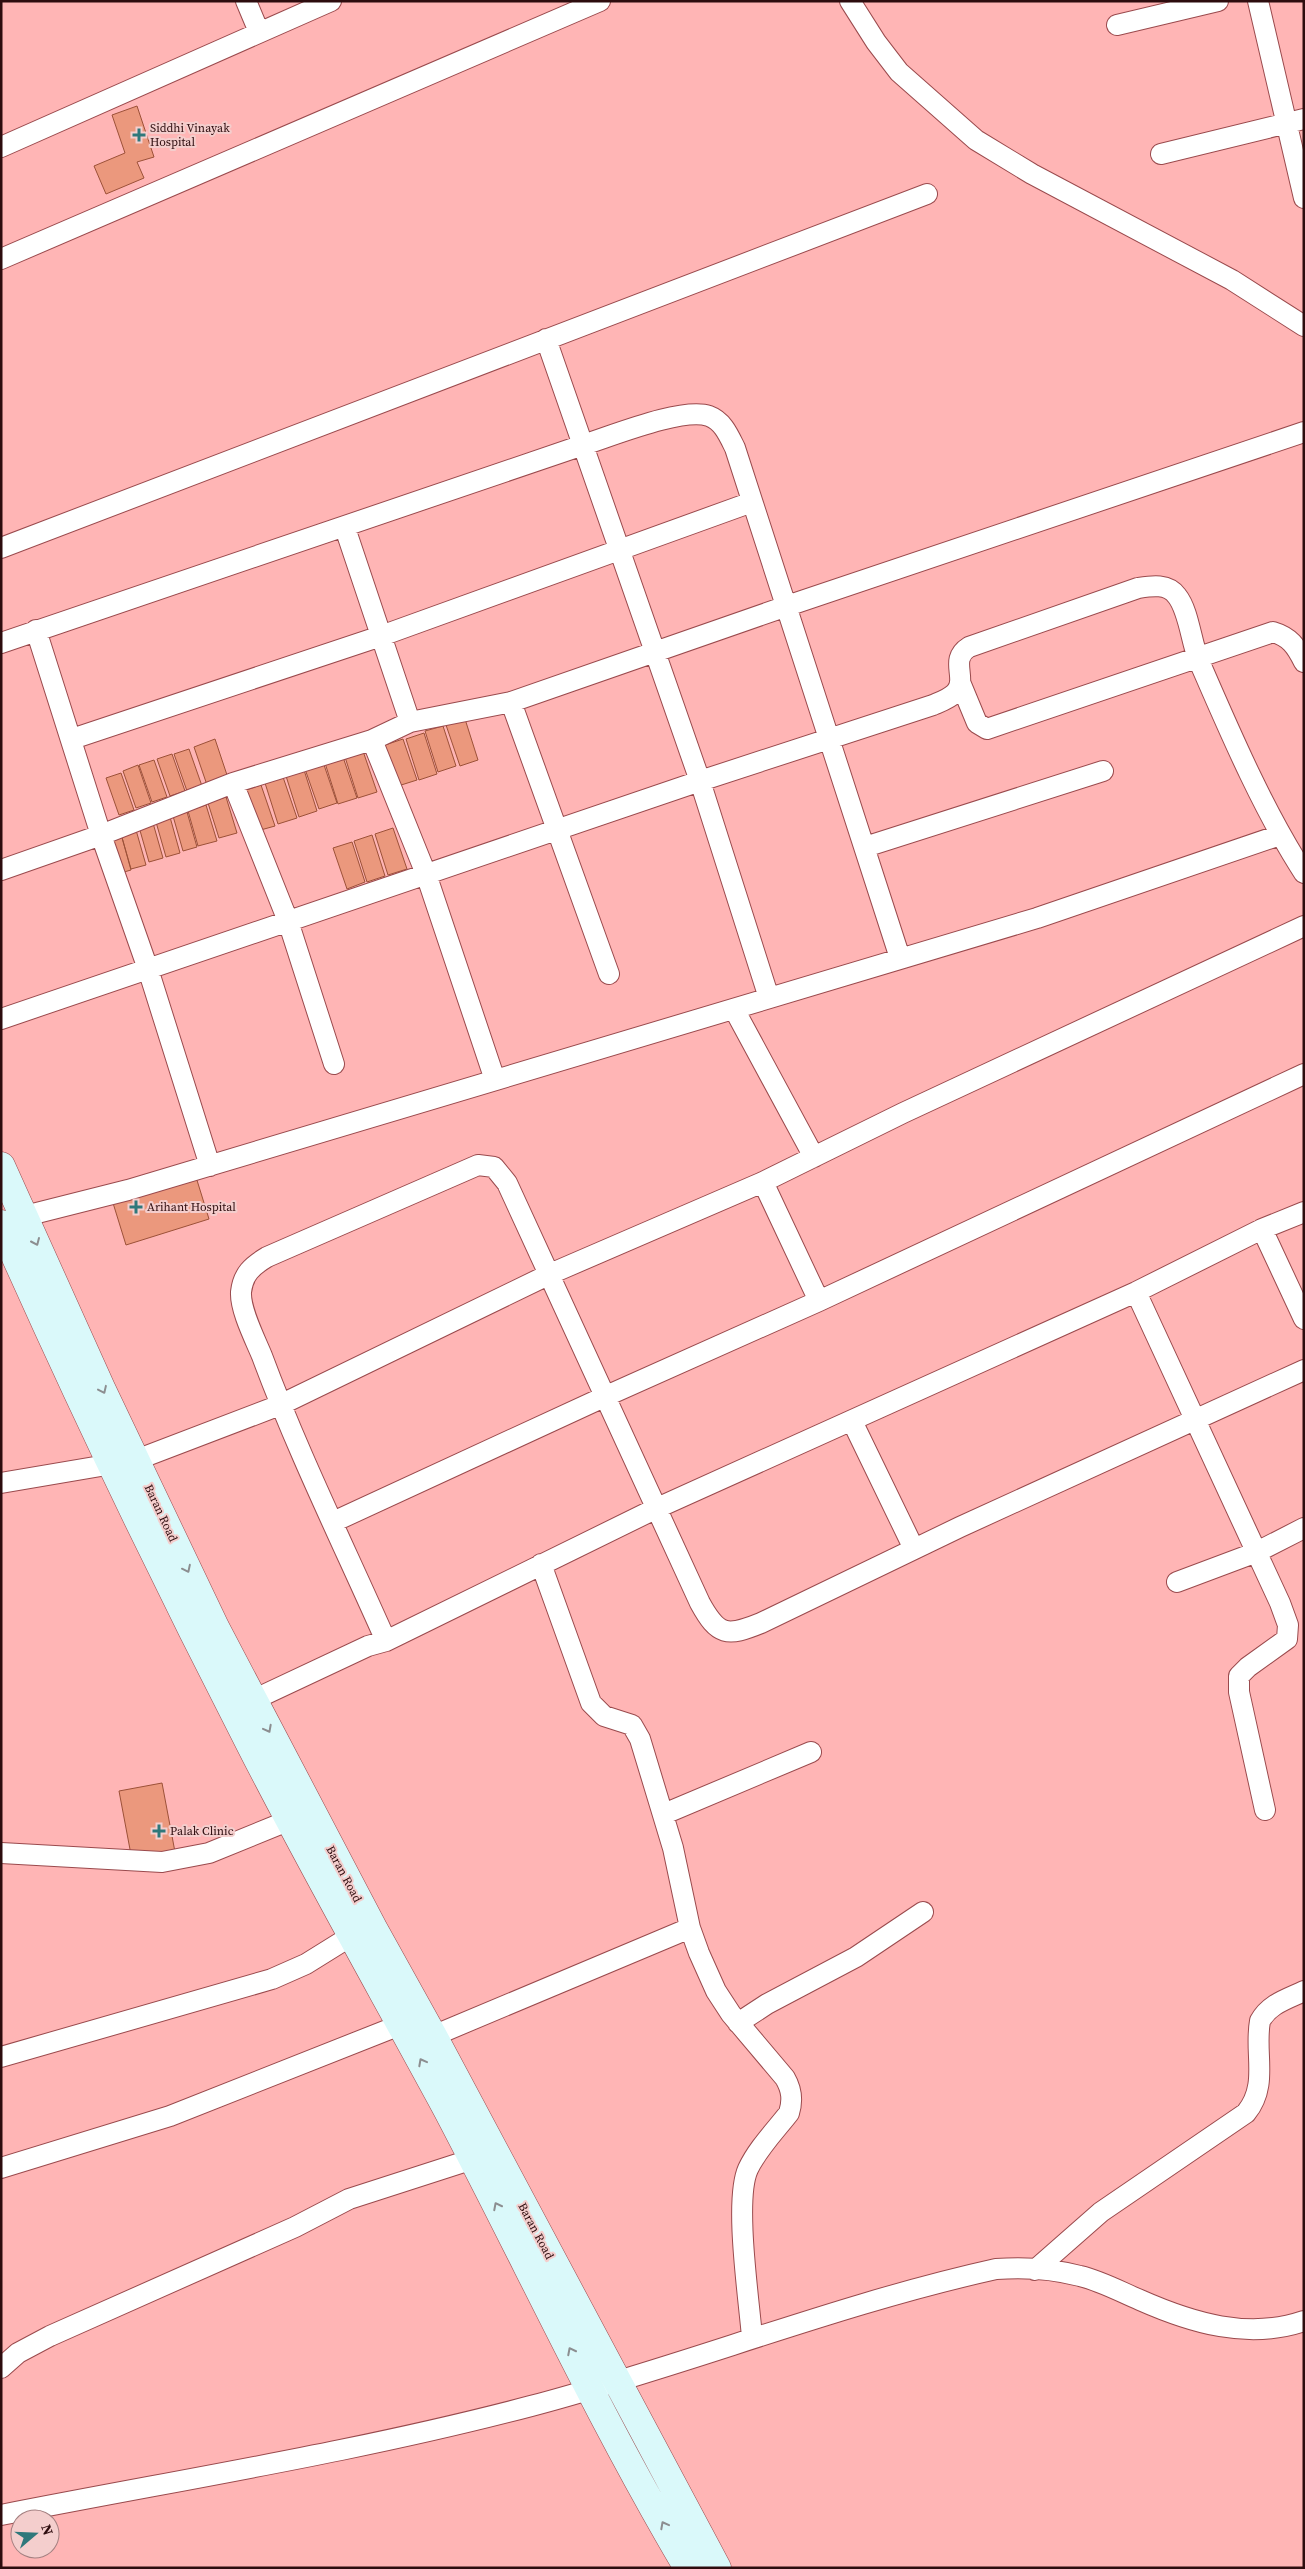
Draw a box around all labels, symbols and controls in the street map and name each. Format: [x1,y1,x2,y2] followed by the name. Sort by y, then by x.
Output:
[150,120,230,150] place label: Siddhi Vinayak Hospital
[132,128,146,142] marker: Siddhi Vinayak Hospital
[147,1199,236,1215] place label: Arihant Hospital
[129,1200,143,1214] marker: Arihant Hospital
[30,1237,41,1246] one-way arrow
[96,1385,107,1394] one-way arrow
[141,1482,181,1545] street label: Baran Road
[181,1564,191,1573] one-way arrow
[262,1724,272,1733] one-way arrow
[170,1823,234,1839] place label: Palak Clinic
[152,1824,166,1838] marker: Palak Clinic
[322,1843,366,1905] street label: Baran Road
[418,2059,428,2068] one-way arrow
[514,2200,558,2262] street label: Baran Road
[493,2202,503,2211] one-way arrow
[567,2347,577,2356] one-way arrow
[10,2509,60,2559] north arrow
[36,2522,58,2538] text: N
[660,2522,670,2531] one-way arrow

